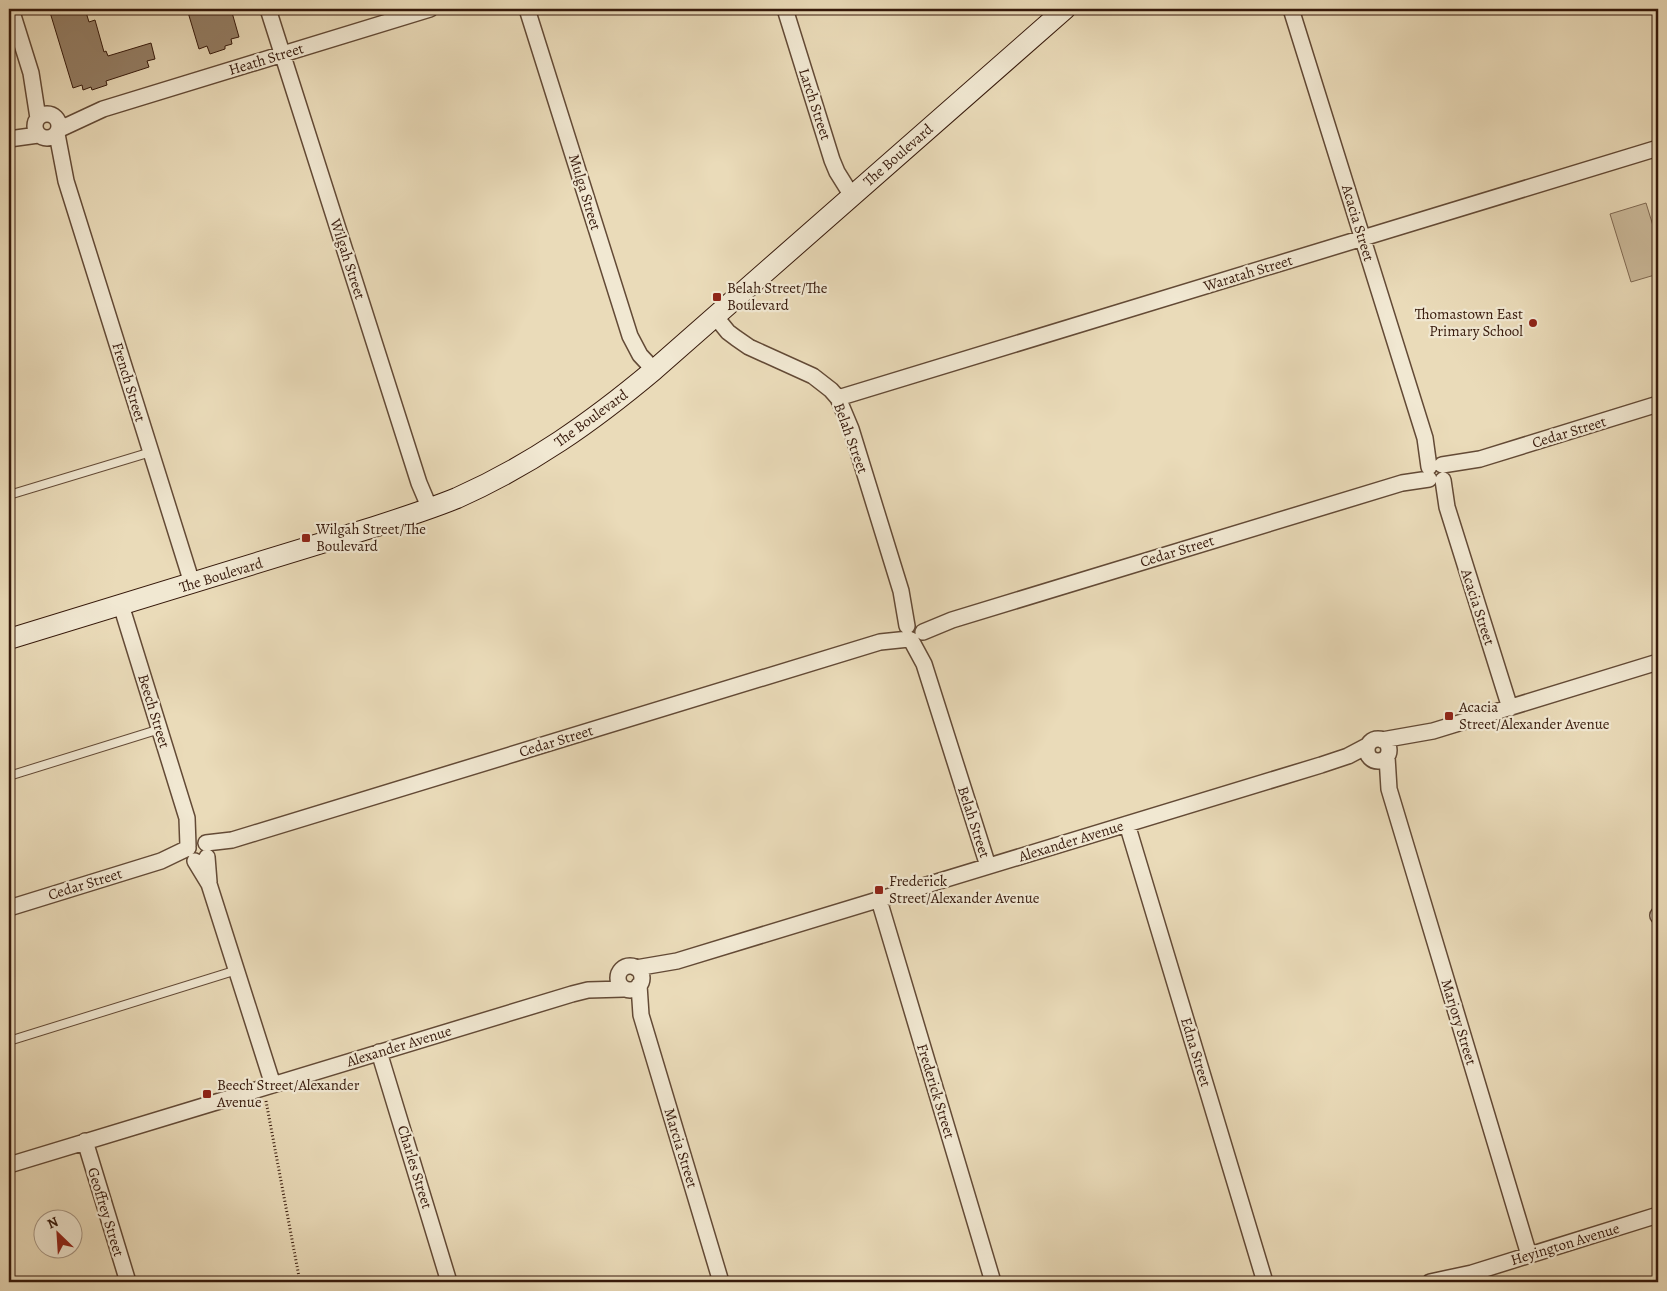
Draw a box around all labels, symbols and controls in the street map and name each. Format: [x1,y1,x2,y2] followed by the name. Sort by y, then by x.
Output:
[226,38,306,80] street label: Heath Street
[794,66,836,143] street label: Larch Street
[859,118,938,191] street label: The Boulevard
[564,152,606,232] street label: Mulga Street
[1337,181,1379,264] street label: Acacia Street
[325,215,370,302] street label: Wilgah Street
[1200,250,1295,296] street label: Waratah Street
[727,278,828,315] place label: Belah Street/The Boulevard
[711,291,723,303] marker: Belah Street/The Boulevard
[1415,304,1523,341] place label: Thomastown East Primary School
[1527,317,1539,329] marker: Thomastown East Primary School
[107,340,151,424] street label: French Street
[550,384,633,451] street label: The Boulevard
[829,400,873,476] street label: Belah Street
[1530,411,1609,453] street label: Cedar Street
[315,519,426,556] place label: Wilgah Street/The Boulevard
[1138,530,1217,572] street label: Cedar Street
[300,532,312,544] marker: Wilgah Street/The Boulevard
[177,553,266,597] street label: The Boulevard
[1456,565,1500,648] street label: Acacia Street
[133,672,175,751] street label: Beech Street
[1458,697,1610,734] place label: Acacia Street/Alexander Avenue
[1443,710,1455,722] marker: Acacia Street/Alexander Avenue
[517,720,596,762] street label: Cedar Street
[953,784,995,860] street label: Belah Street
[1015,815,1126,867] street label: Alexander Avenue
[46,863,125,905] street label: Cedar Street
[889,871,1040,908] place label: Frederick Street/Alexander Avenue
[873,884,885,896] marker: Frederick Street/Alexander Avenue
[1436,977,1482,1068] street label: Marjory Street
[1176,1015,1216,1089] street label: Edna Street
[343,1020,454,1072] street label: Alexander Avenue
[912,1041,960,1141] street label: Frederick Street
[216,1075,360,1112] place label: Beech Street/Alexander Avenue
[201,1088,213,1100] marker: Beech Street/Alexander Avenue
[659,1106,703,1190] street label: Marcia Street
[393,1123,437,1211] street label: Charles Street
[83,1165,129,1259] street label: Geoffrey Street
[32,1208,82,1258] north arrow
[44,1212,61,1233] text: N
[1508,1218,1622,1270] street label: Heyington Avenue

